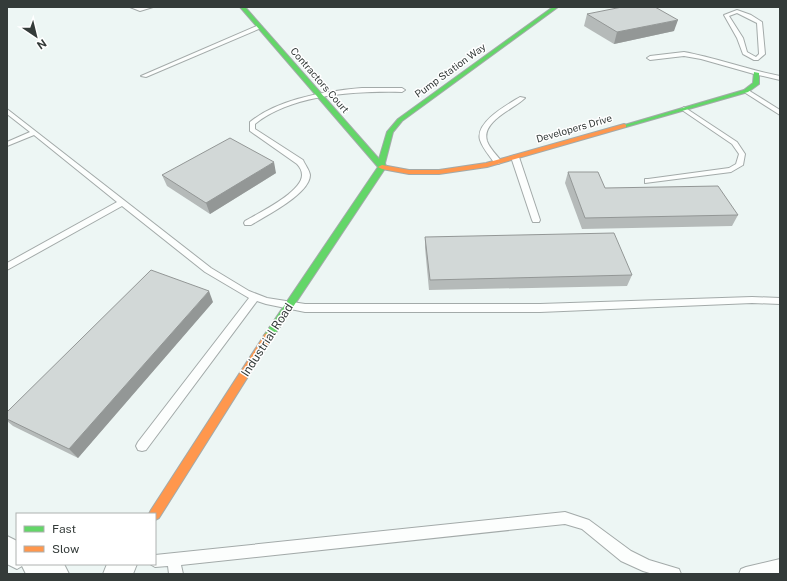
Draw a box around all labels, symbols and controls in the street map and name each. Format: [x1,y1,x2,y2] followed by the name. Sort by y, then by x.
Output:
[16,16,56,56] north arrow
[35,37,49,52] text: N
[412,40,488,100] street label: Pump Station Way
[288,45,352,115] street label: Contractors Court
[535,111,614,145] street label: Developers Drive
[238,301,296,379] street label: Industrial Road
[16,513,156,565] legend
[52,522,77,536] text: Fast
[52,542,80,556] text: Slow

